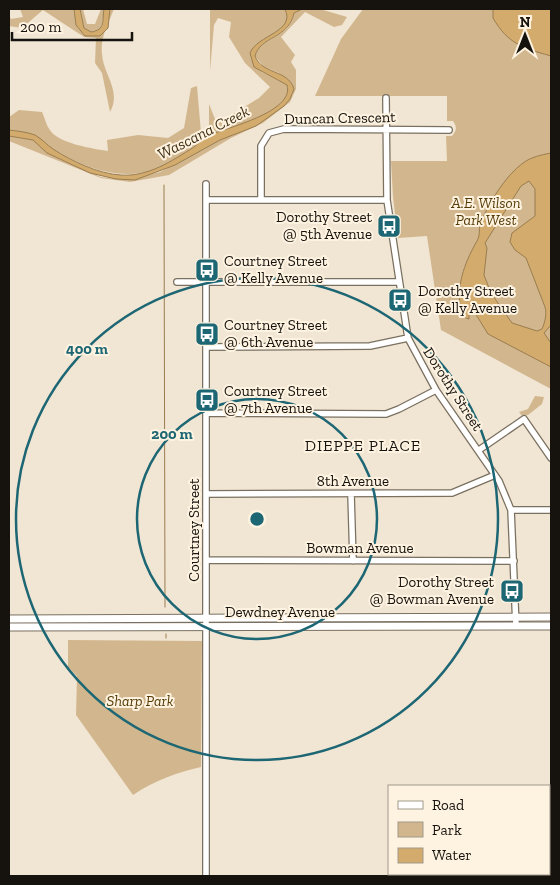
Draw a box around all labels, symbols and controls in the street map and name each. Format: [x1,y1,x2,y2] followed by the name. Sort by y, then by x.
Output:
[12,10,132,42] scale bar
[500,10,550,60] north arrow
[520,14,531,31] text: N
[20,18,61,36] text: 200 m
[154,101,252,164] water label: Wascana Creek
[284,108,396,128] street label: Duncan Crescent
[450,194,521,229] park label: A.E. Wilson Park West
[276,208,372,243] place label: Dorothy Street @ 5th Avenue
[376,213,402,239] bus stop icon: Dorothy Street @ 5th Avenue
[224,252,328,287] place label: Courtney Street @ Kelly Avenue
[194,257,220,283] bus stop icon: Courtney Street @ Kelly Avenue
[418,282,517,317] place label: Dorothy Street @ Kelly Avenue
[387,287,413,313] bus stop icon: Dorothy Street @ Kelly Avenue
[224,316,328,351] place label: Courtney Street @ 6th Avenue
[194,321,220,347] bus stop icon: Courtney Street @ 6th Avenue
[66,340,108,358] text: 400 m
[419,344,487,435] street label: Dorothy Street
[224,382,328,417] place label: Courtney Street @ 7th Avenue
[194,387,220,413] bus stop icon: Courtney Street @ 7th Avenue
[151,425,193,443] text: 200 m
[305,436,421,455] district label: DIEPPE PLACE
[317,472,389,490] street label: 8th Avenue
[185,478,203,582] street label: Courtney Street
[248,510,266,528] centre of rings
[306,539,414,557] street label: Bowman Avenue
[370,573,494,608] place label: Dorothy Street @ Bowman Avenue
[499,578,525,604] bus stop icon: Dorothy Street @ Bowman Avenue
[225,603,335,621] street label: Dewdney Avenue
[107,692,174,710] park label: Sharp Park
[388,785,550,875] legend
[432,796,465,814] text: Road
[432,821,462,839] text: Park
[432,846,472,864] text: Water

